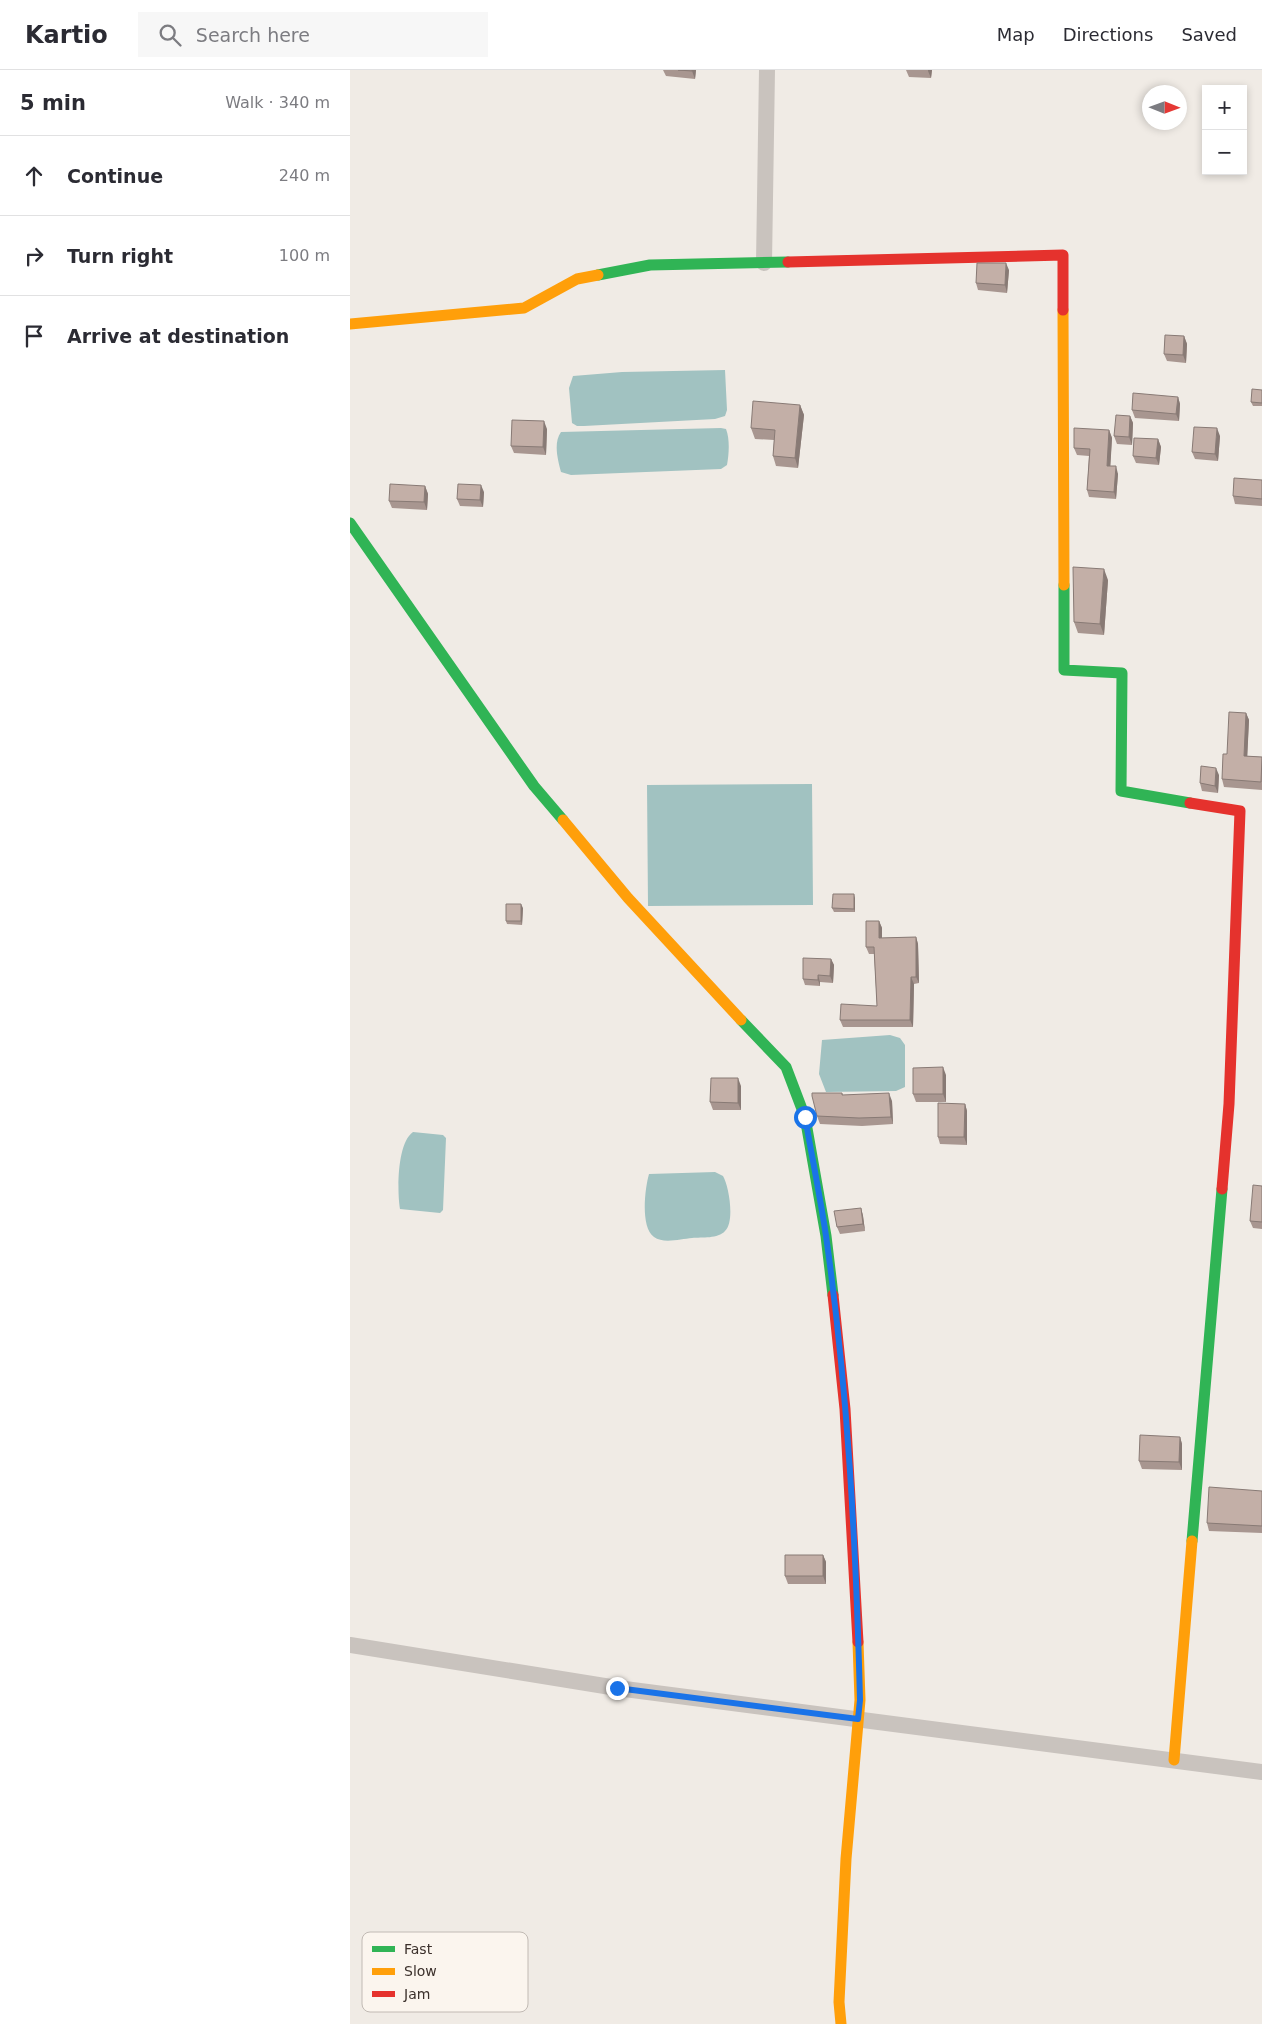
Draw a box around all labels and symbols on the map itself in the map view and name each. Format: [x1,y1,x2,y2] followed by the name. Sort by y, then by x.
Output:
[1142,85,1187,130] north arrow
[794,1106,817,1129] route start
[606,1677,629,1700] route end
[362,1932,528,2012] legend
[404,1941,433,1957] text: Fast
[404,1963,437,1979] text: Slow
[403,1986,430,2002] text: Jam

